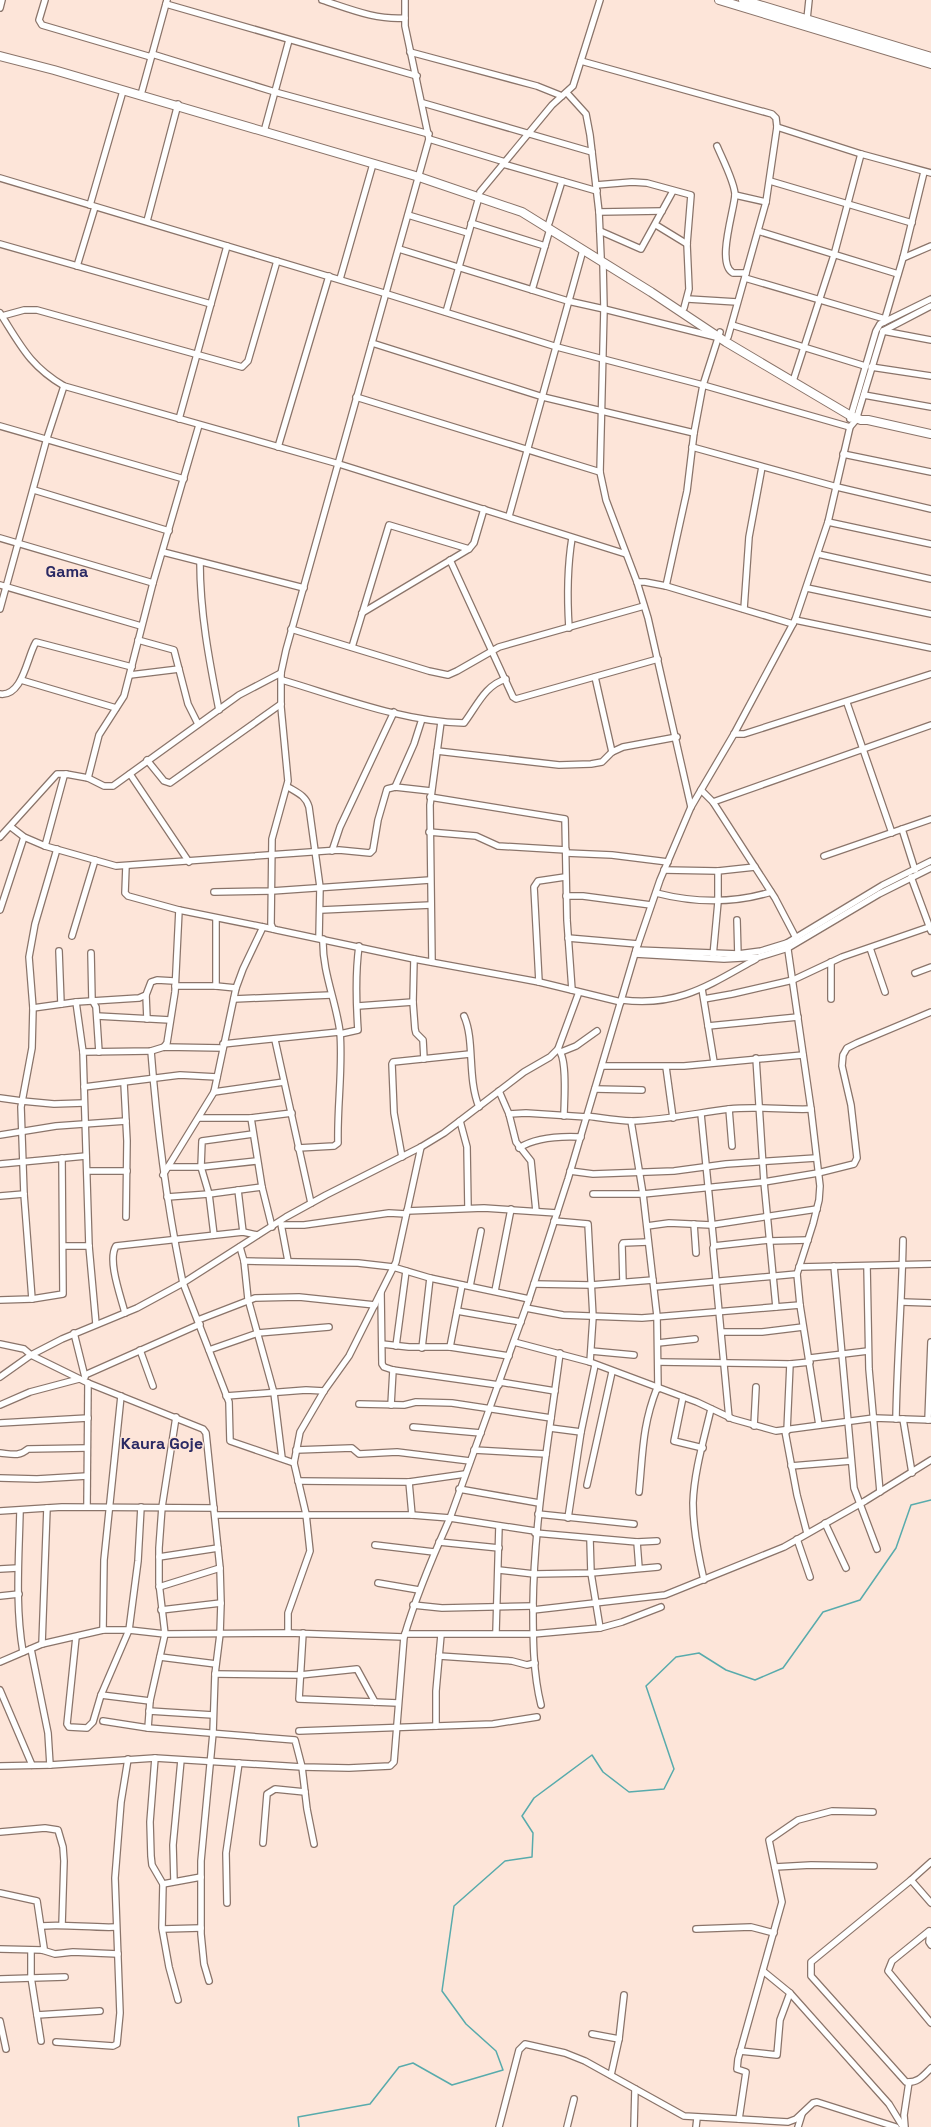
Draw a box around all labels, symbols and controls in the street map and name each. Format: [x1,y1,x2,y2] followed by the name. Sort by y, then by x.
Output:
[46,561,88,582] district label: Gama
[121,1433,203,1454] district label: Kaura Goje

